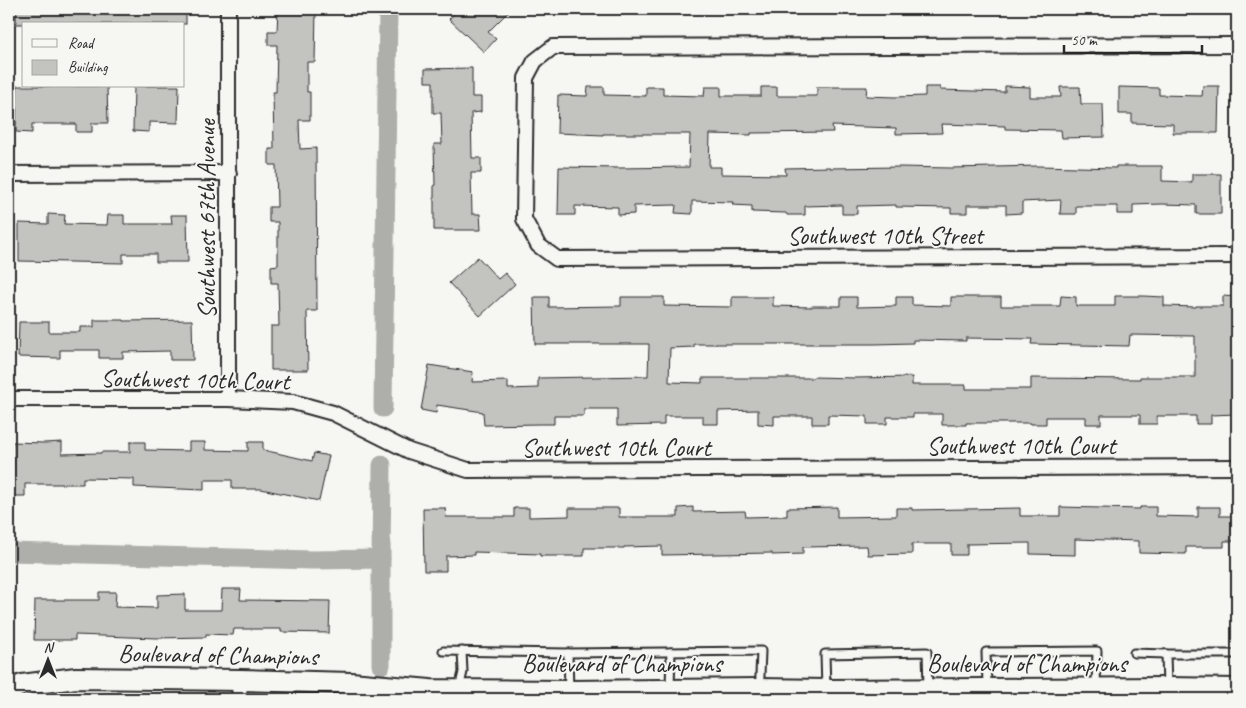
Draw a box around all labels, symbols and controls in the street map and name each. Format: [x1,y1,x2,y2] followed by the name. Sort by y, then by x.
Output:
[22,22,185,88] legend
[1064,22,1201,54] scale bar
[1071,31,1098,50] text: 50 m
[68,34,95,53] text: Road
[68,58,108,77] text: Building
[191,118,223,319] street label: Southwest 67th Avenue
[787,220,986,252] street label: Southwest 10th Street
[100,362,292,398] street label: Southwest 10th Court
[927,430,1118,462] street label: Southwest 10th Court
[522,432,713,464] street label: Southwest 10th Court
[22,636,72,686] north arrow
[118,637,321,673] street label: Boulevard of Champions
[44,639,55,656] text: N
[522,648,724,680] street label: Boulevard of Champions
[927,648,1129,680] street label: Boulevard of Champions

